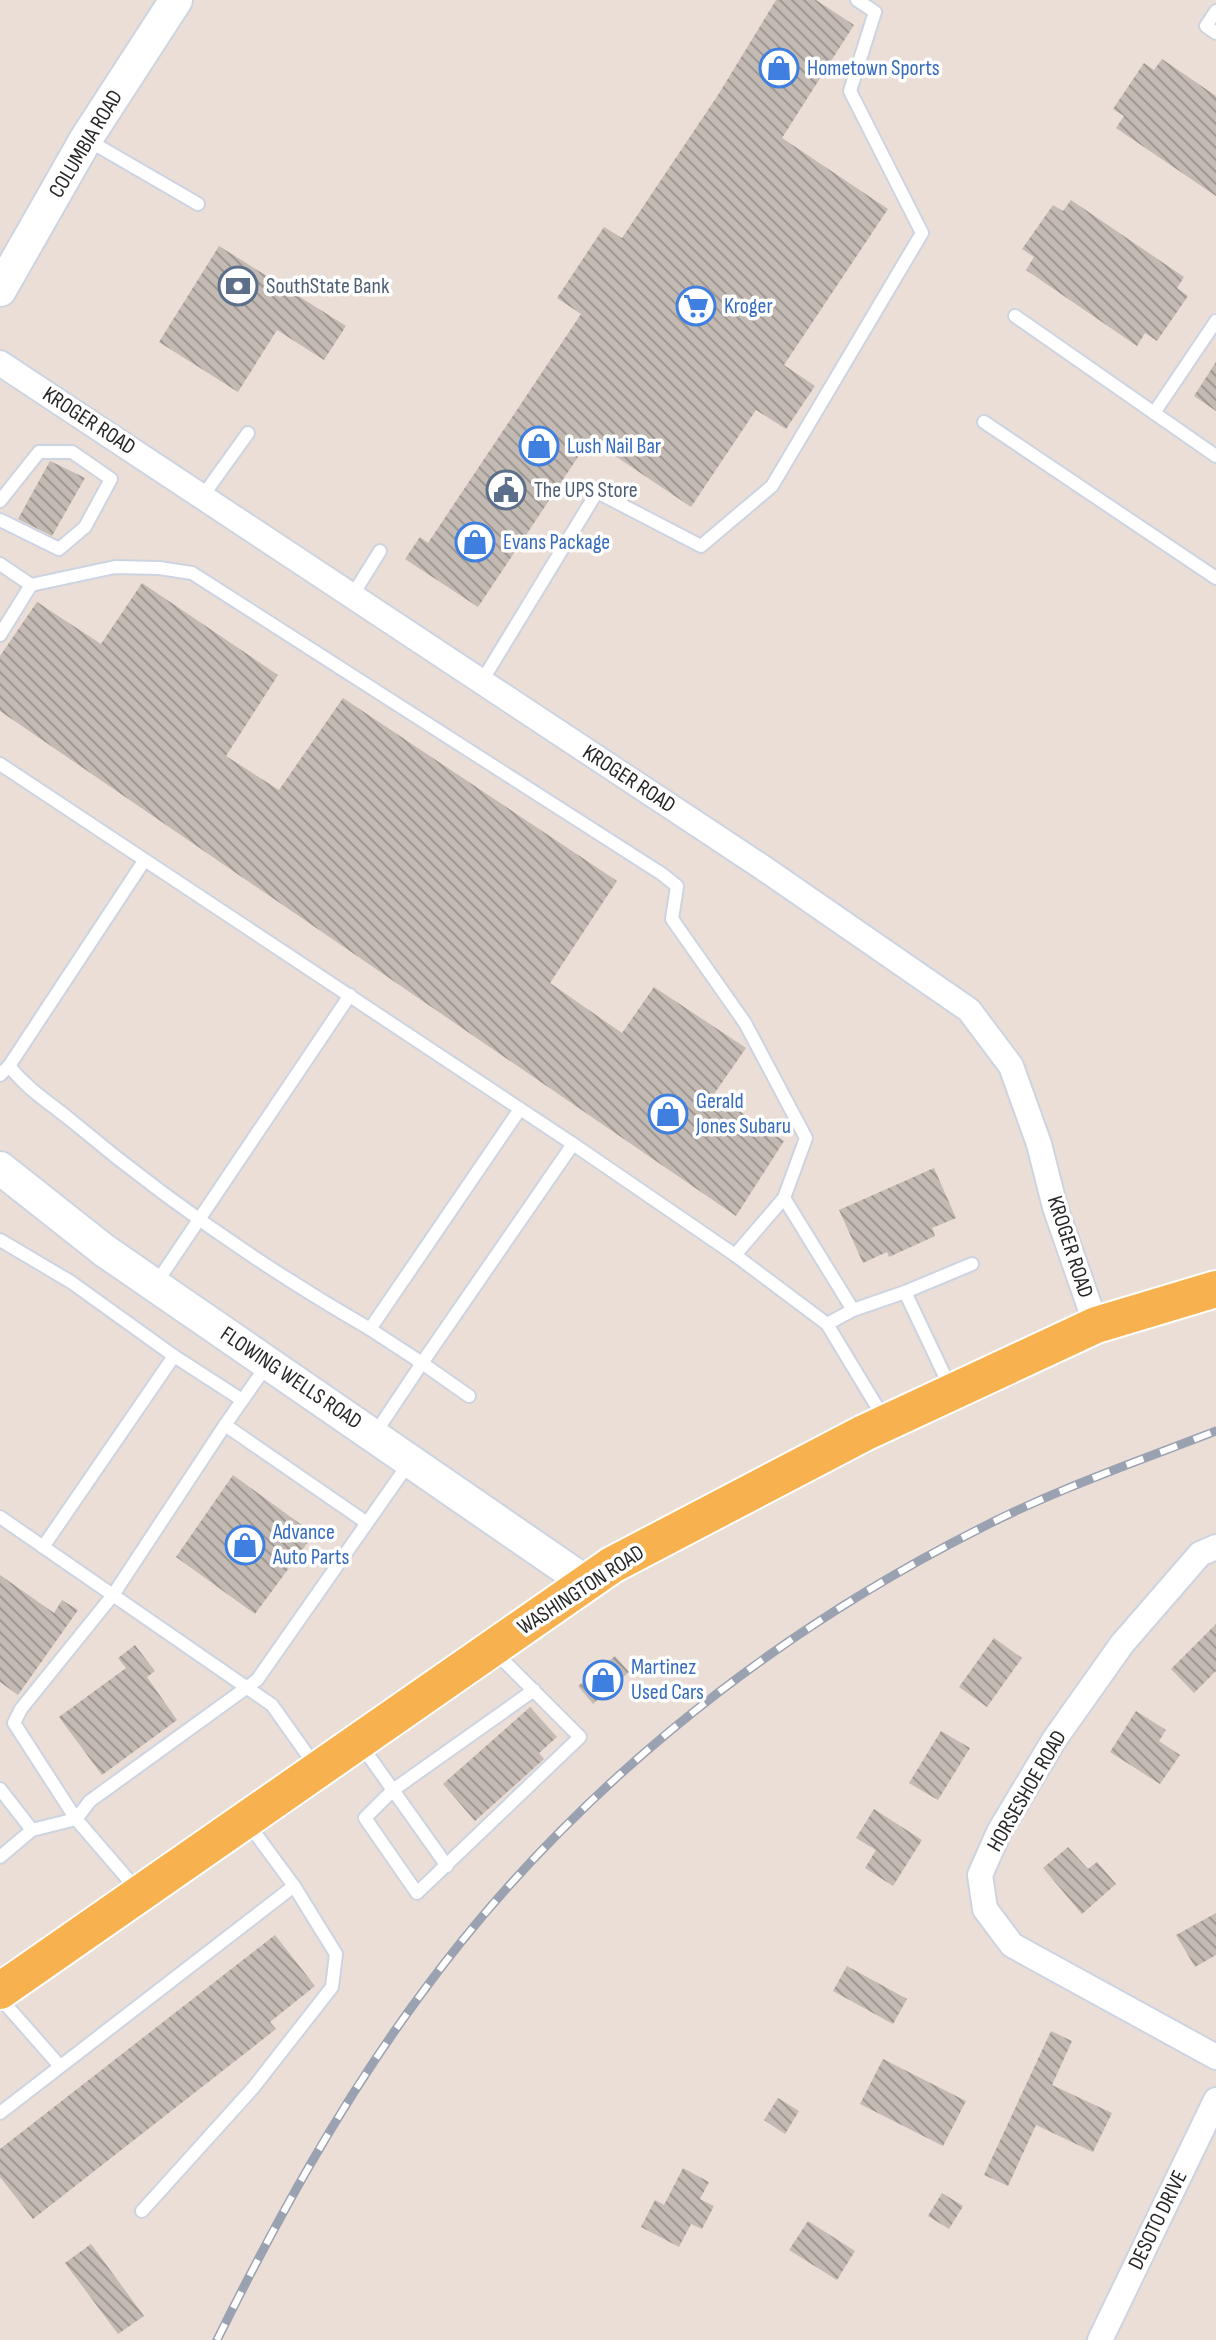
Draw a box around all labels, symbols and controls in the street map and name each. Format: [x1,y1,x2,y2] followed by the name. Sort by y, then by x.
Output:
[758,47,800,89] shop icon: Hometown Sports
[807,55,940,82] place label: Hometown Sports
[43,85,129,203] street label: COLUMBIA ROAD
[217,265,259,307] bank icon: SouthState Bank
[266,273,390,300] place label: SouthState Bank
[675,285,717,327] supermarket icon: Kroger
[724,293,773,320] place label: Kroger
[37,381,141,461] street label: KROGER ROAD
[518,425,560,467] shop icon: Lush Nail Bar
[567,433,661,460] place label: Lush Nail Bar
[485,469,527,511] public building icon: The UPS Store
[534,477,638,504] place label: The UPS Store
[454,521,496,563] shop icon: Evans Package
[503,529,610,556] place label: Evans Package
[577,739,681,819] street label: KROGER ROAD
[695,1088,791,1140] place label: Gerald Jones Subaru
[647,1093,689,1135] shop icon: Gerald Jones Subaru
[1041,1193,1099,1301] street label: KROGER ROAD
[215,1321,367,1435] street label: FLOWING WELLS ROAD
[272,1519,349,1571] place label: Advance Auto Parts
[224,1524,266,1566] shop icon: Advance Auto Parts
[513,1539,649,1641] street label: WASHINGTON ROAD
[631,1654,704,1706] place label: Martinez Used Cars
[582,1659,624,1701] shop icon: Martinez Used Cars
[981,1725,1073,1857] street label: HORSESHOE ROAD
[1122,2166,1194,2274] street label: DESOTO DRIVE

